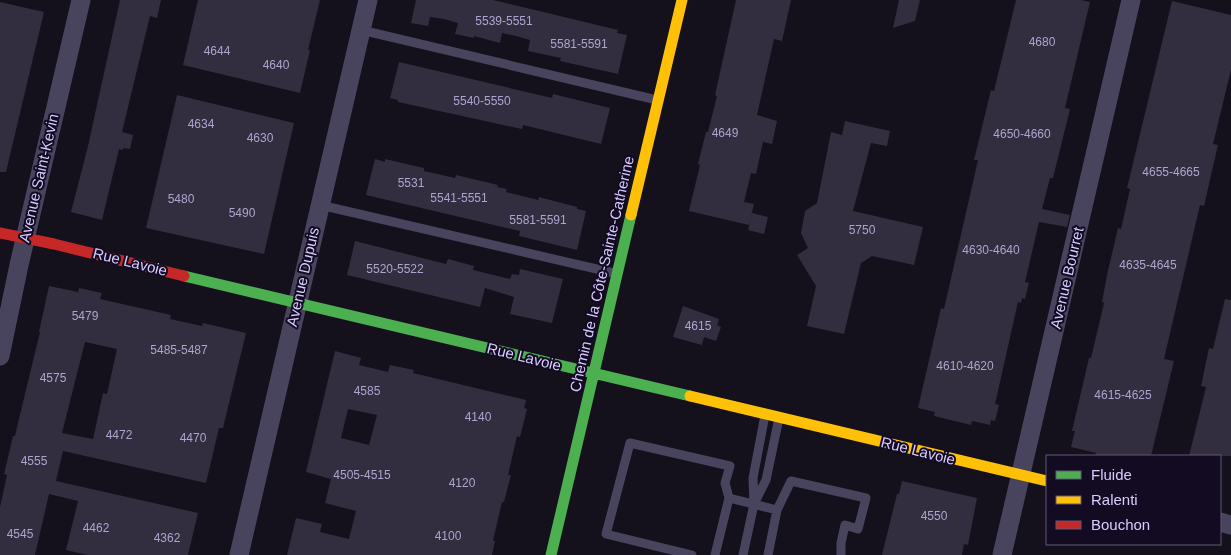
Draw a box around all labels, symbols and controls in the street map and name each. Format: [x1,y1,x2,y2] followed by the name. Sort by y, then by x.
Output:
[475,14,533,28] house number: 5539-5551
[1029,35,1056,49] house number: 4680
[550,37,608,51] house number: 5581-5591
[204,44,231,58] house number: 4644
[263,58,290,72] house number: 4640
[453,94,511,108] house number: 5540-5550
[15,112,62,244] street label: Avenue Saint-Kevin
[188,117,215,131] house number: 4634
[712,126,739,140] house number: 4649
[993,127,1051,141] house number: 4650-4660
[247,131,274,145] house number: 4630
[566,154,637,394] street label: Chemin de la Côte-Sainte-Catherine
[1142,165,1200,179] house number: 4655-4665
[398,176,425,190] house number: 5531
[430,191,488,205] house number: 5541-5551
[168,192,195,206] house number: 5480
[229,206,256,220] house number: 5490
[509,213,567,227] house number: 5581-5591
[849,223,876,237] house number: 5750
[1047,225,1087,330] street label: Avenue Bourret
[283,226,322,328] street label: Avenue Dupuis
[962,243,1020,257] house number: 4630-4640
[91,244,169,279] street label: Rue Lavoie
[1119,258,1177,272] house number: 4635-4645
[366,262,424,276] house number: 5520-5522
[72,309,99,323] house number: 5479
[685,319,712,333] house number: 4615
[485,339,563,374] street label: Rue Lavoie
[150,343,208,357] house number: 5485-5487
[936,359,994,373] house number: 4610-4620
[40,371,67,385] house number: 4575
[354,384,381,398] house number: 4585
[1094,388,1152,402] house number: 4615-4625
[465,410,492,424] house number: 4140
[106,428,133,442] house number: 4472
[180,431,207,445] house number: 4470
[879,433,957,468] street label: Rue Lavoie
[21,454,48,468] house number: 4555
[1046,455,1221,545] legend
[1091,466,1132,483] text: Fluide
[333,468,391,482] house number: 4505-4515
[449,476,476,490] house number: 4120
[1091,491,1138,508] text: Ralenti
[921,509,948,523] house number: 4550
[1091,516,1150,533] text: Bouchon
[83,521,110,535] house number: 4462
[7,527,34,541] house number: 4545
[435,529,462,543] house number: 4100
[154,531,181,545] house number: 4362

